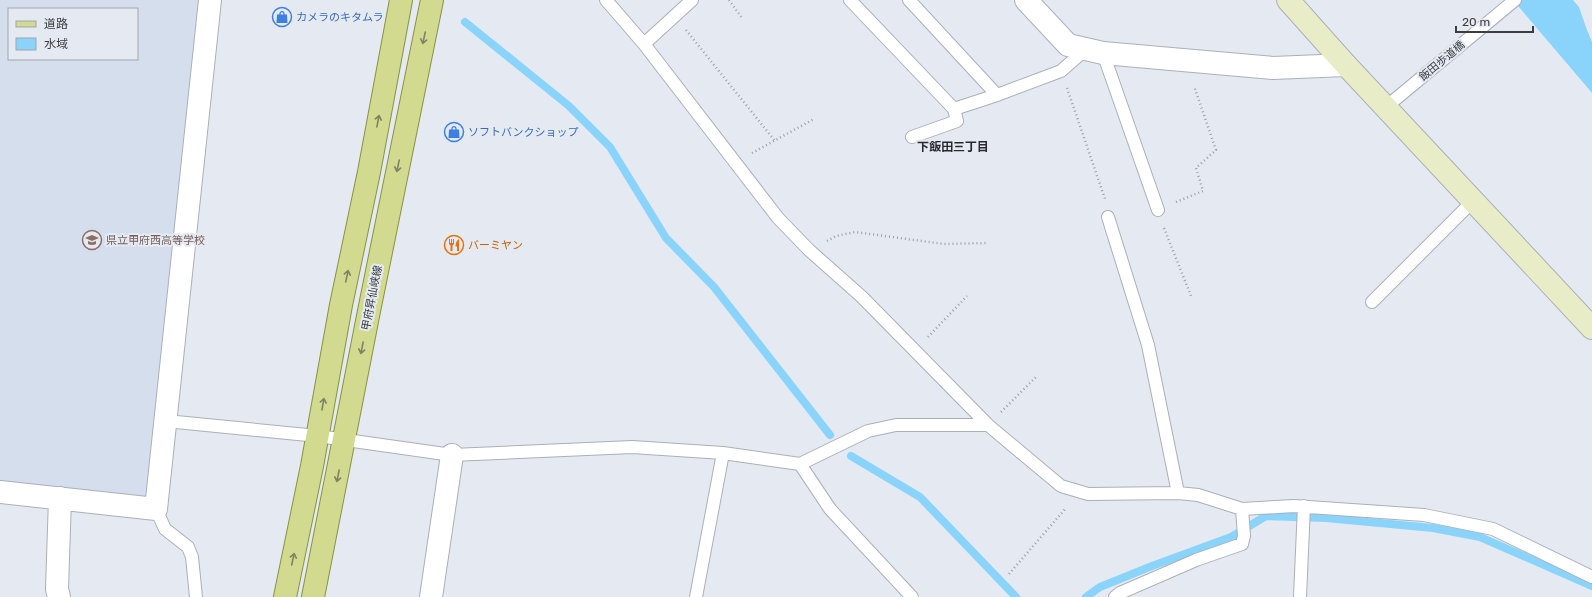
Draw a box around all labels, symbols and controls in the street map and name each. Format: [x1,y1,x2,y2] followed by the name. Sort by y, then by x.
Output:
[271,6,293,28] shop icon: カメラのキタムラ
[8,8,138,60] legend
[1456,8,1533,34] scale bar
[296,11,383,24] place label: カメラのキタムラ
[1462,15,1490,29] text: 20 m
[44,17,68,31] text: 道路
[420,31,428,44] one-way arrow
[44,37,68,51] text: 水域
[1417,38,1467,84] street label: 飯田歩道橋
[375,115,383,128] one-way arrow
[443,121,465,143] shop icon: ソフトバンクショップ
[468,126,579,139] place label: ソフトバンクショップ
[917,140,989,154] district label: 下飯田三丁目
[394,159,402,172] one-way arrow
[81,229,103,251] school or university icon: 県立甲府西高等学校
[106,234,205,247] place label: 県立甲府西高等学校
[443,234,465,256] restaurant icon: バーミヤン
[468,239,523,252] place label: バーミヤン
[359,264,385,332] street label: 甲府昇仙峡線
[344,270,352,283] one-way arrow
[358,341,366,354] one-way arrow
[320,398,328,411] one-way arrow
[333,469,341,482] one-way arrow
[290,553,298,566] one-way arrow

